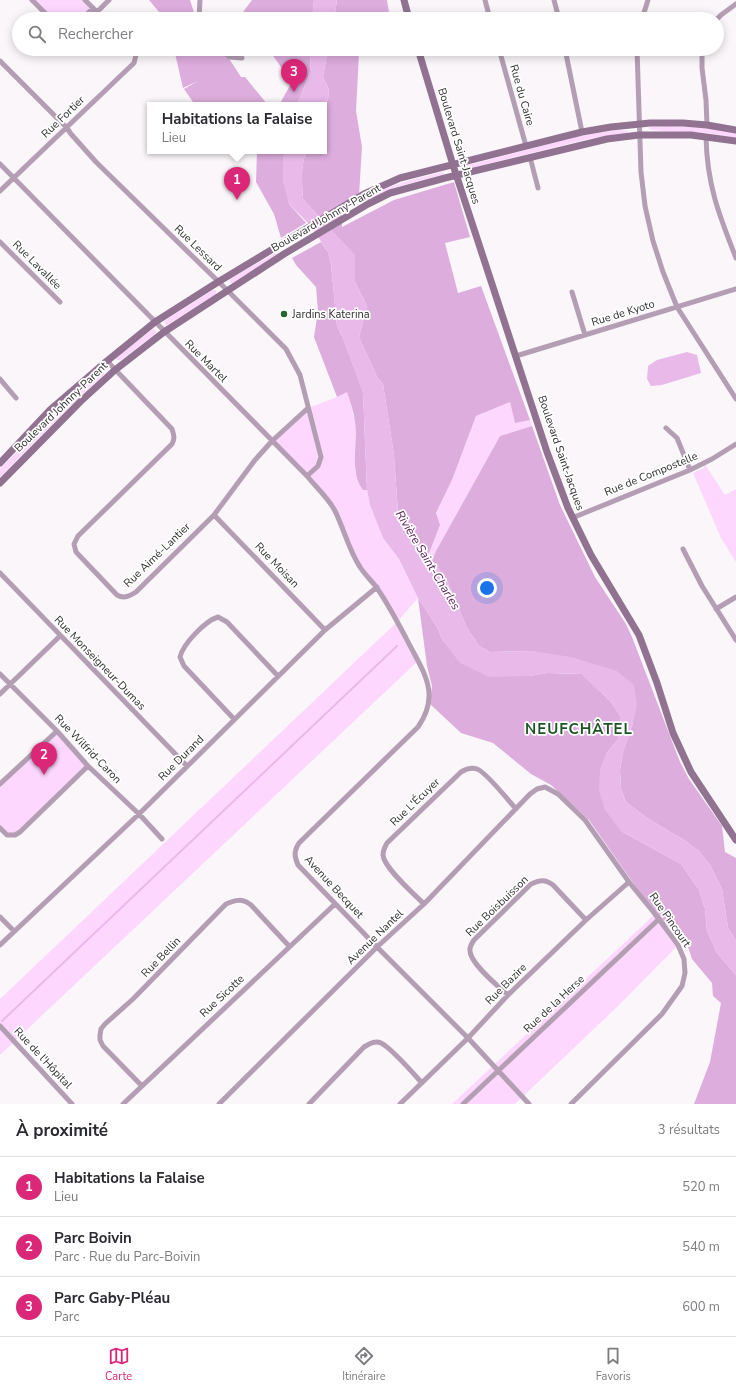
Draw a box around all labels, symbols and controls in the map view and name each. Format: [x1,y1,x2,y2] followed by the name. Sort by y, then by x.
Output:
[12,12,724,56] search box
[26,23,48,45] icon: search
[58,24,133,44] text: Rechercher
[281,59,307,92] pin: 3
[506,63,538,127] street label: Rue du Caire
[434,86,484,206] street label: Boulevard Saint-Jacques
[38,93,88,141] street label: Rue Fortier
[147,102,327,154] popup
[162,109,312,129] text: Habitations la Falaise
[162,129,186,147] text: Lieu
[224,167,250,200] pin: 1
[269,180,384,256] street label: Boulevard Johnny-Parent
[171,222,225,274] street label: Rue Lessard
[9,237,65,293] street label: Rue Lavallée
[590,296,656,330] street label: Rue de Kyoto
[291,307,370,322] place label: Jardins Katerina
[279,309,289,319] marker: Jardins Katerina
[181,336,231,386] street label: Rue Martel
[11,358,111,455] street label: Boulevard Johnny-Parent
[534,393,588,513] street label: Boulevard Saint-Jacques
[602,448,700,500] street label: Rue de Compostelle
[392,507,464,613] water label: Rivière Saint-Charles
[120,519,194,591] street label: Rue Aimé-Lantier
[252,539,302,591] street label: Rue Moisan
[477,578,497,598] your location
[51,613,149,713] street label: Rue Monseigneur-Dumas
[51,711,125,787] street label: Rue Wilfrid-Caron
[525,719,633,739] district label: NEUFCHÂTEL
[155,732,207,784] street label: Rue Durand
[31,742,57,775] pin: 2
[386,774,443,829] street label: Rue L'Écuyer
[301,852,367,922] street label: Avenue Becquet
[462,872,532,940] street label: Rue Boisbuisson
[646,890,694,950] street label: Rue Pincourt
[343,906,407,968] street label: Avenue Nantel
[138,934,184,980] street label: Rue Bellin
[482,960,530,1008] street label: Rue Bazire
[196,971,248,1021] street label: Rue Sicotte
[520,972,588,1036] street label: Rue de la Herse
[11,1024,76,1093] street label: Rue de l'Hôpital
[16,1119,108,1142] text: À proximité
[658,1121,720,1139] text: 3 résultats
[54,1168,205,1188] text: Habitations la Falaise
[25,1178,33,1196] text: 1
[682,1178,720,1196] text: 520 m
[54,1188,78,1206] text: Lieu
[54,1228,132,1248] text: Parc Boivin
[25,1238,33,1256] text: 2
[682,1238,720,1256] text: 540 m
[54,1248,200,1266] text: Parc · Rue du Parc-Boivin
[54,1288,170,1308] text: Parc Gaby-Pléau
[25,1298,33,1316] text: 3
[682,1298,720,1316] text: 600 m
[54,1308,79,1326] text: Parc
[105,1345,132,1384] tab: Carte
[342,1345,386,1384] tab: Itinéraire
[596,1345,631,1384] tab: Favoris

